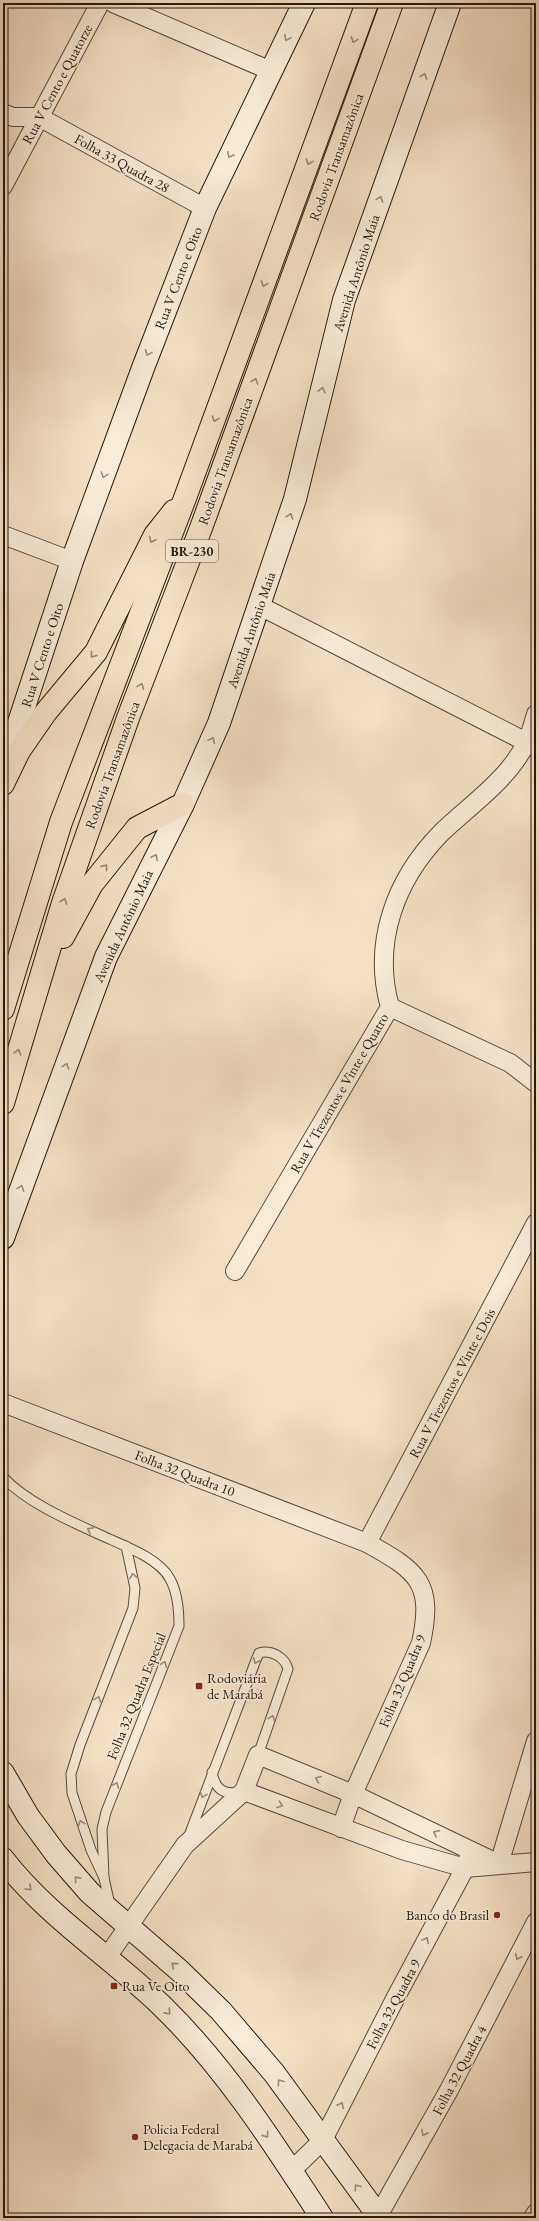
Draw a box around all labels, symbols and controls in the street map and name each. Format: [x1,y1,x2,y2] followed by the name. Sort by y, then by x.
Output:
[18,20,97,147] street label: Rua V Cento e Quatorze
[284,34,291,41] one-way arrow
[350,36,359,43] one-way arrow
[419,73,427,80] one-way arrow
[305,90,368,223] street label: Rodovia Transamazônica
[71,129,173,197] street label: Folha 33 Quadra 28
[227,151,235,159] one-way arrow
[306,158,314,165] one-way arrow
[375,195,384,202] one-way arrow
[328,212,384,335] street label: Avenida Antônio Maia
[150,224,206,332] street label: Rua V Cento e Oito
[261,280,269,287] one-way arrow
[145,349,153,356] one-way arrow
[250,377,258,384] one-way arrow
[317,387,326,394] one-way arrow
[194,394,257,527] street label: Rodovia Transamazônica
[211,415,219,422] one-way arrow
[100,471,108,478] one-way arrow
[285,513,294,520] one-way arrow
[150,536,157,543] one-way arrow
[166,540,218,562] road number: BR-230
[222,569,280,692] street label: Avenida Antônio Maia
[17,601,67,709] street label: Rua V Cento e Oito
[90,651,97,658] one-way arrow
[136,683,144,690] one-way arrow
[81,698,144,831] street label: Rodovia Transamazônica
[207,736,215,744] one-way arrow
[151,854,158,861] one-way arrow
[100,865,107,872] one-way arrow
[89,866,157,986] street label: Avenida Antônio Maia
[59,898,68,905] one-way arrow
[286,1010,392,1176] street label: Rua V Trezentos e Vinte e Quatro
[13,1049,22,1056] one-way arrow
[61,1063,69,1070] one-way arrow
[17,1185,25,1192] one-way arrow
[405,1304,499,1461] street label: Rua V Trezentos e Vinte e Dois
[132,1446,238,1500] street label: Folha 32 Quadra 10
[87,1527,94,1535] one-way arrow
[129,1573,138,1579] one-way arrow
[102,1629,170,1762] street label: Folha 32 Quadra Especial
[374,1632,430,1730] street label: Folha 32 Quadra 9
[253,1656,261,1664] one-way arrow
[160,1661,168,1668] one-way arrow
[207,1669,267,1703] place label: Rodoviária de Marabá
[194,1681,204,1691] marker: Rodoviária de Marabá
[94,1695,102,1702] one-way arrow
[267,1715,275,1722] one-way arrow
[314,1776,321,1784] one-way arrow
[112,1782,120,1789] one-way arrow
[200,1791,208,1798] one-way arrow
[277,1800,284,1809] one-way arrow
[78,1819,86,1826] one-way arrow
[433,1830,440,1838] one-way arrow
[75,1876,82,1883] one-way arrow
[24,1883,32,1891] one-way arrow
[406,1906,490,1924] place label: Banco do Brasil
[492,1910,502,1920] marker: Banco do Brasil
[422,1937,429,1944] one-way arrow
[515,1953,523,1960] one-way arrow
[362,1956,424,2052] street label: Folha 32 Quadra 9
[171,1963,178,1970] one-way arrow
[122,1977,190,1995] place label: Rua Ve Oito
[109,1981,119,1991] marker: Rua Ve Oito
[163,2007,170,2015] one-way arrow
[428,2022,490,2118] street label: Folha 32 Quadra 4
[278,2079,285,2086] one-way arrow
[336,2102,343,2109] one-way arrow
[143,2120,253,2154] place label: Policia Federal Delegacia de Marabá
[422,2129,429,2137] one-way arrow
[261,2131,269,2138] one-way arrow
[130,2132,140,2142] marker: Policia Federal Delegacia de Marabá
[355,2184,362,2191] one-way arrow

